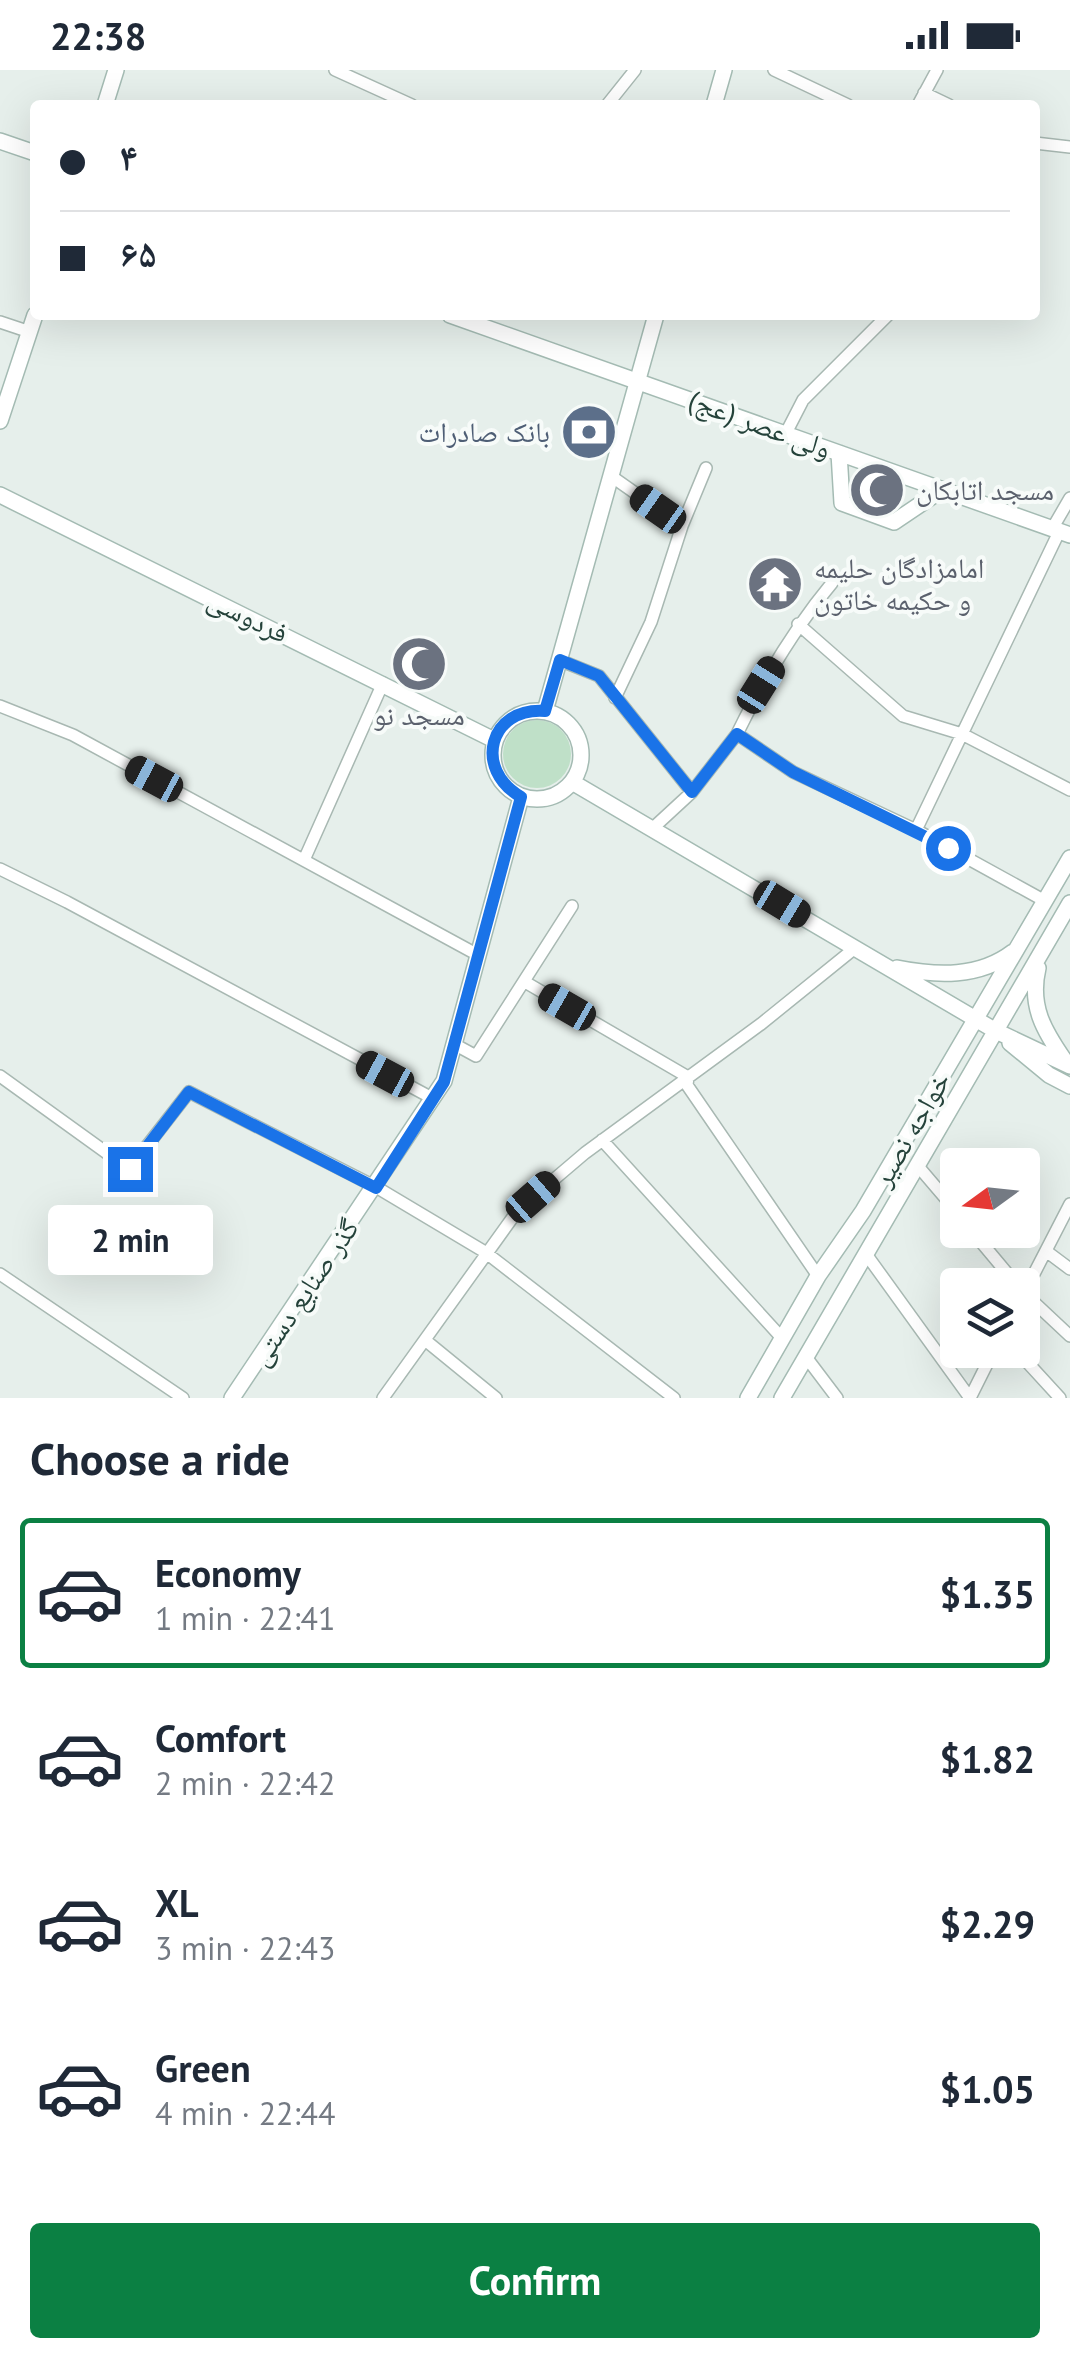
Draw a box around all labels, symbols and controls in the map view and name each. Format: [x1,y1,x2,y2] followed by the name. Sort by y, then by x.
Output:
[50,11,146,60] text: 22:38
[120,132,139,181] text: ۴
[120,228,157,277] text: ۶۵
[684,381,836,466] street label: ولی عصر (عج)
[559,402,619,462] bank icon: بانک صادرات
[419,413,550,450] place label: بانک صادرات
[847,460,907,520] mosque icon: مسجد اتابکان
[916,471,1054,508] place label: مسجد اتابکان
[625,480,691,538] car
[814,549,984,618] place label: امامزادگان حلیمه و حکیمه خاتون
[745,554,805,614] temple icon: امامزادگان حلیمه و حکیمه خاتون
[202,580,295,651] street label: فردوسی
[389,634,449,694] mosque icon: مسجد نو
[732,652,790,718] car
[373,696,465,733] place label: مسجد نو
[120,752,188,806] car
[926,826,971,871] route start
[749,876,815,932] car
[534,979,600,1035] car
[351,1047,419,1101] car
[862,1065,958,1194] street label: خواجه نصیر
[108,1147,153,1192] route end
[940,1148,1040,1248] north arrow
[940,1148,1040,1368] map controls
[501,1166,565,1228] car
[48,1204,212,1274] callout: 2 min
[241,1211,367,1373] street label: گذر صنایع دستی
[91,1219,170,1261] text: 2 min
[940,1268,1040,1368] button: layers
[30,1429,290,1487] text: Choose a ride
[35,1548,125,1638] icon: car
[155,1548,301,1597] text: Economy
[939,1569,1035,1618] text: $1.35
[155,1597,335,1639] text: 1 min · 22:41
[35,1713,125,1803] icon: car
[155,1713,286,1762] text: Comfort
[939,1734,1035,1783] text: $1.82
[155,1762,335,1804] text: 2 min · 22:42
[35,1878,125,1968] icon: car
[155,1878,199,1927] text: XL
[939,1899,1035,1948] text: $2.29
[155,1927,335,1969] text: 3 min · 22:43
[35,2043,125,2133] icon: car
[155,2043,251,2092] text: Green
[939,2064,1035,2113] text: $1.05
[155,2092,335,2134] text: 4 min · 22:44
[30,2223,1040,2338] button: Confirm

